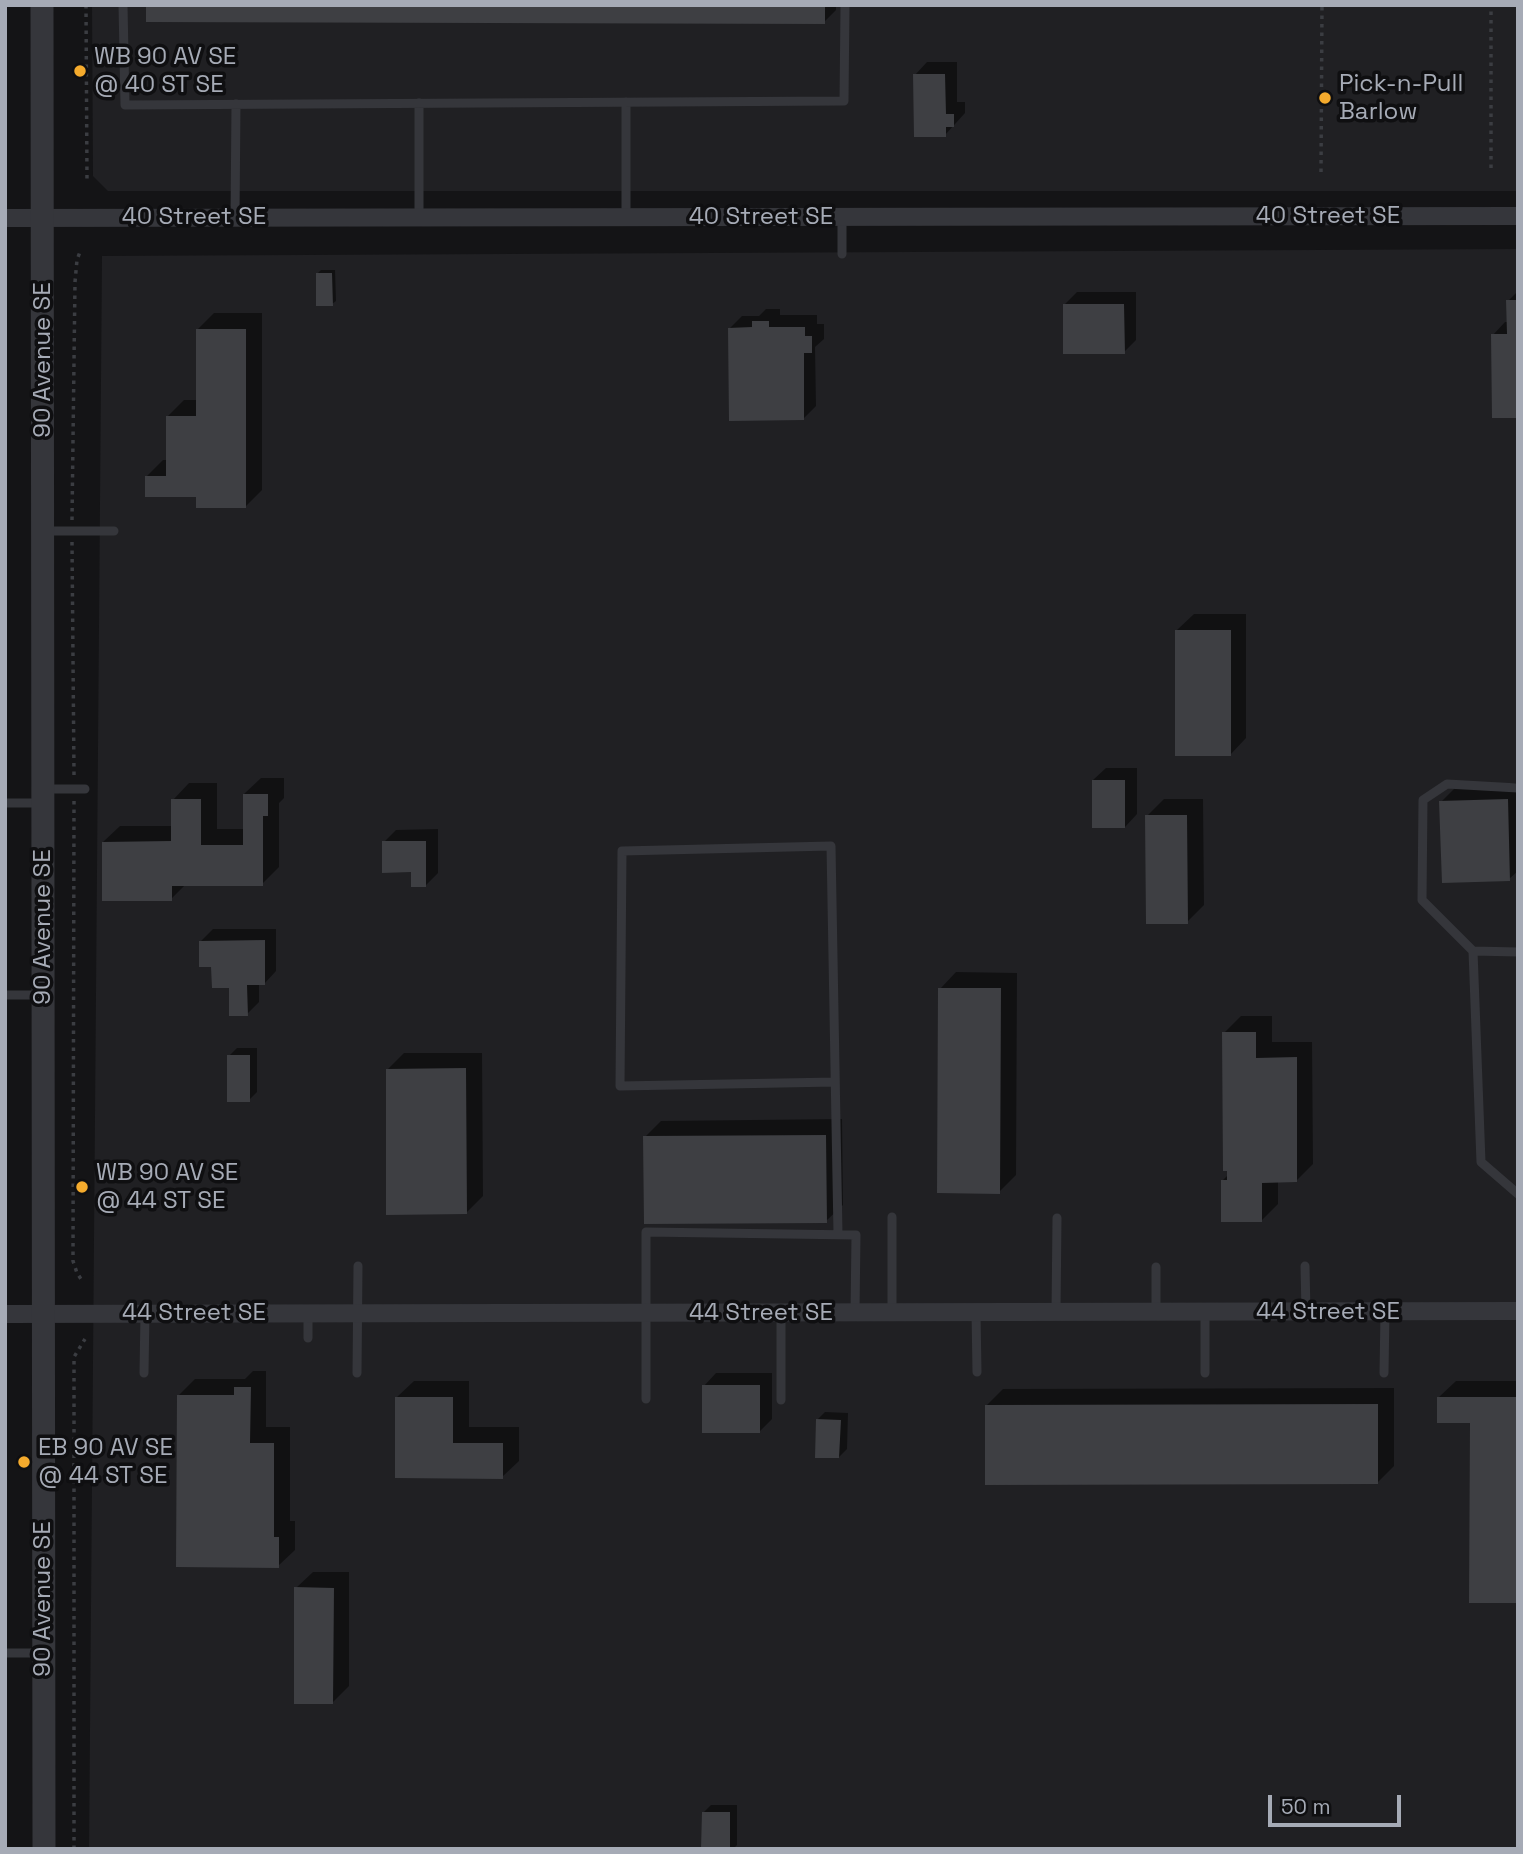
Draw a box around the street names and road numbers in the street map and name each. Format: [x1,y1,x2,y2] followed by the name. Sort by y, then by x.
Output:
[1256,202,1400,230] street label: 40 Street SE
[122,203,266,231] street label: 40 Street SE
[689,203,833,231] street label: 40 Street SE
[29,282,57,438] street label: 90 Avenue SE
[29,849,57,1005] street label: 90 Avenue SE
[1256,1298,1400,1326] street label: 44 Street SE
[122,1299,266,1327] street label: 44 Street SE
[689,1299,833,1327] street label: 44 Street SE
[29,1521,57,1677] street label: 90 Avenue SE

